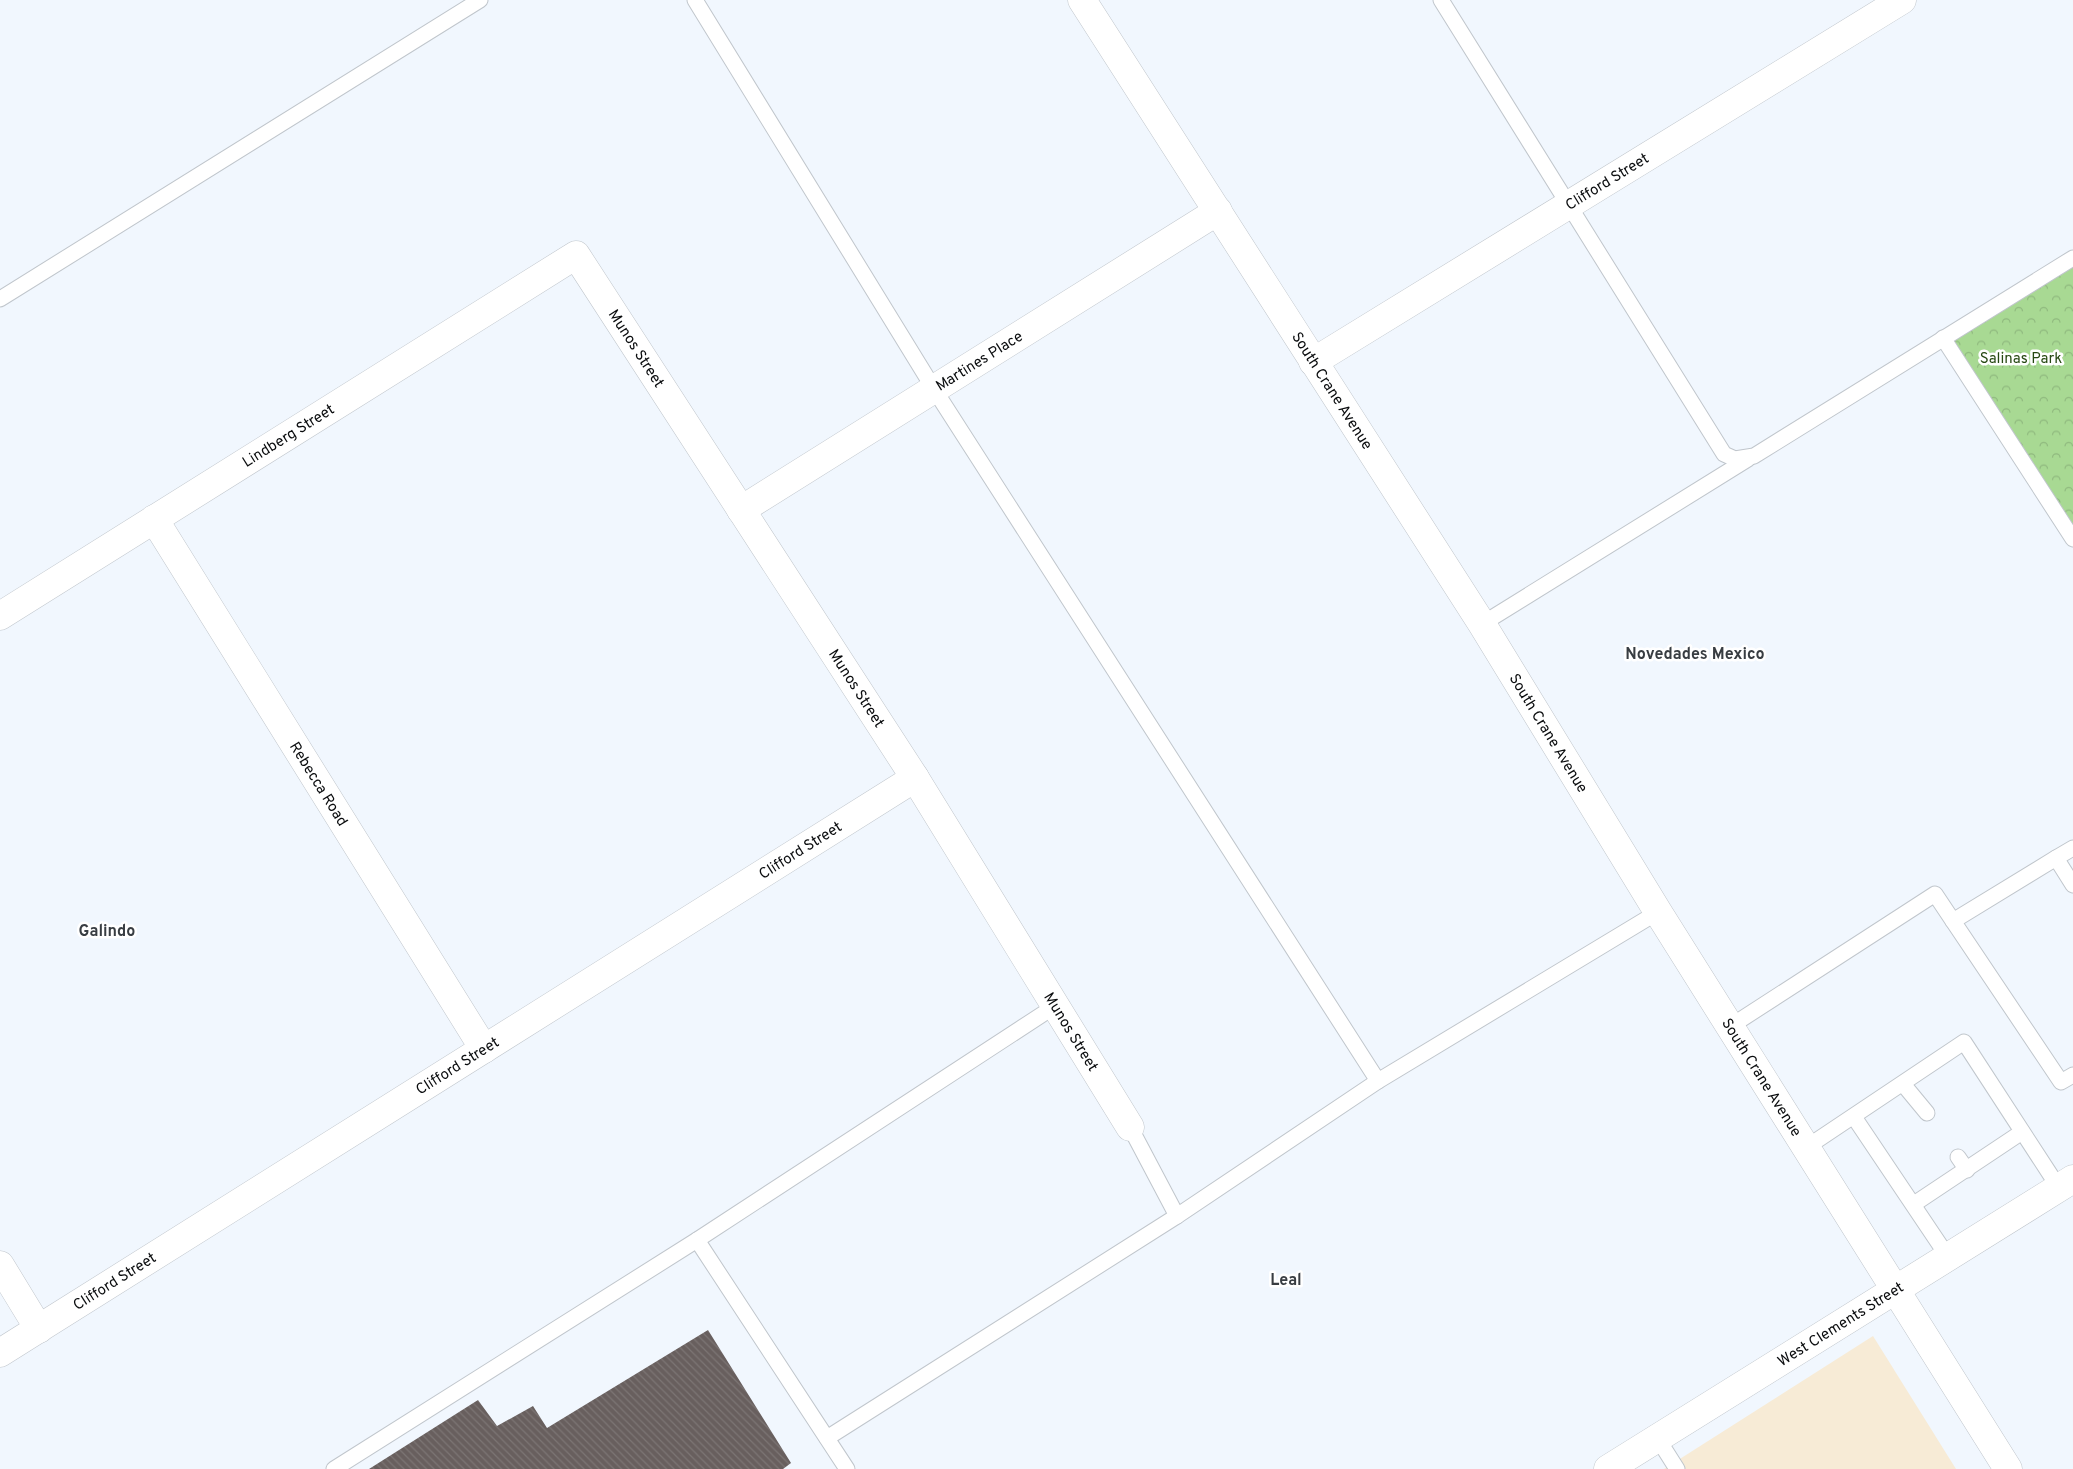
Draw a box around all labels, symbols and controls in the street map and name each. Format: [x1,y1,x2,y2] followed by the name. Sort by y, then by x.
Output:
[1562,150,1653,216] street label: Clifford Street
[603,306,668,392] street label: Munos Street
[933,328,1027,396] street label: Martines Place
[1286,329,1376,454] street label: South Crane Avenue
[1980,350,2062,369] park label: Salinas Park
[239,401,338,473] street label: Lindberg Street
[1625,645,1765,665] district label: Novedades Mexico
[823,646,888,732] street label: Munos Street
[1504,671,1591,797] street label: South Crane Avenue
[284,739,351,830] street label: Rebecca Road
[756,818,846,885] street label: Clifford Street
[79,922,135,942] district label: Galindo
[1038,989,1102,1076] street label: Munos Street
[1716,1015,1805,1141] street label: South Crane Avenue
[413,1034,503,1100] street label: Clifford Street
[70,1249,160,1316] street label: Clifford Street
[1270,1271,1302,1291] district label: Leal
[1775,1279,1908,1372] street label: West Clements Street

